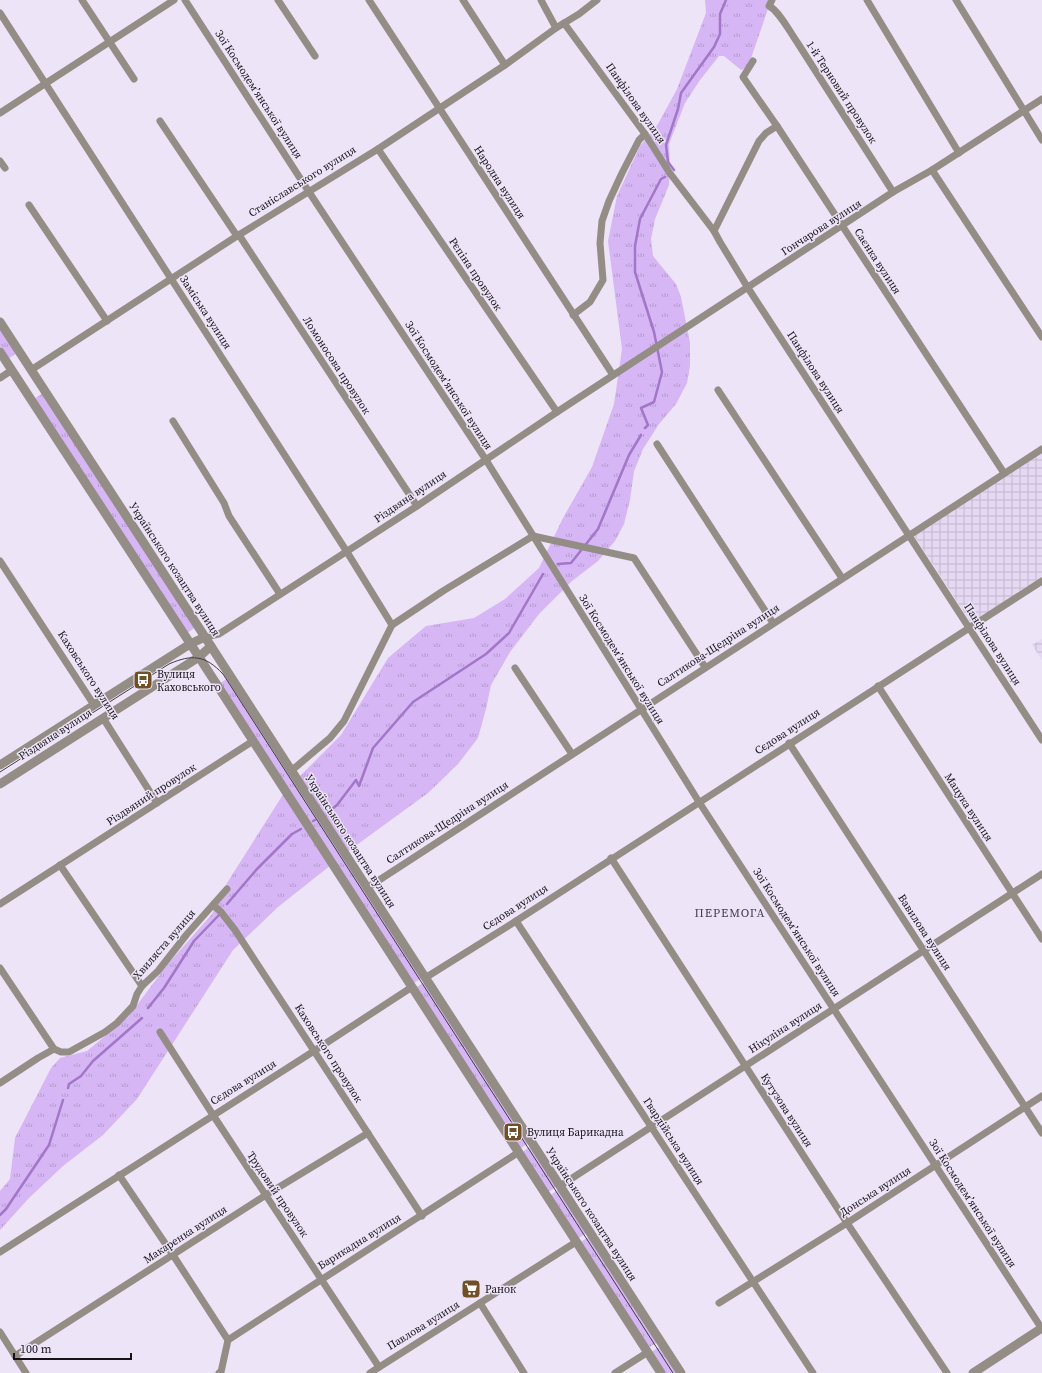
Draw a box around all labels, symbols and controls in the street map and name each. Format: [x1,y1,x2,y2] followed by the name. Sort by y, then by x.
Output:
[211,27,306,162] street label: Зої Космодем’янської вулиця
[803,38,881,147] street label: 1-й Терновий провулок
[602,60,669,147] street label: Панфілова вулиця
[246,142,359,221] street label: Станіславського вулиця
[470,143,529,222] street label: Народна вулиця
[778,196,865,259] street label: Гончарова вулиця
[851,225,905,297] street label: Саєнка вулиця
[446,235,506,314] street label: Рєпіна провулок
[176,273,235,352] street label: Заміська вулиця
[299,313,374,417] street label: Ломоносова провулок
[401,318,496,453] street label: Зої Космодем’янської вулиця
[783,328,848,416] street label: Панфілова вулиця
[371,467,450,526] street label: Різдвяна вулиця
[126,500,224,639] street label: Українського козацтва вулиця
[575,591,668,727] street label: Зої Космодем’янської вулиця
[654,600,782,691] street label: Салтикова-Щедріна вулиця
[960,600,1025,688] street label: Панфілова вулиця
[54,628,123,723] street label: Каховського вулиця
[157,667,221,695] place label: Вулиця Каховського
[132,669,154,691] bus stop icon: Вулиця Каховського
[16,705,95,764] street label: Різдвяна вулиця
[752,705,823,758] street label: Сєдова вулиця
[103,760,199,829] street label: Різдвяний провулок
[941,770,996,844] street label: Мацука вулиця
[302,772,400,911] street label: Українського козацтва вулиця
[383,777,511,868] street label: Салтикова-Щедріна вулиця
[749,865,844,1000] street label: Зої Космодем’янської вулиця
[480,881,551,934] street label: Сєдова вулиця
[894,891,955,973] street label: Вавилова вулиця
[694,905,766,921] district label: ПЕРЕМОГА
[130,906,199,983] street label: Хвиляста вулиця
[746,998,825,1057] street label: Нікуліна вулиця
[291,1001,366,1105] street label: Каховського провулок
[207,1056,279,1109] street label: Сєдова вулиця
[757,1070,816,1150] street label: Кутузова вулиця
[640,1095,708,1188] street label: Гвардійська вулиця
[502,1121,524,1143] bus stop icon: Вулиця Барикадна
[527,1125,624,1140] place label: Вулиця Барикадна
[925,1136,1020,1271] street label: Зої Космодем’янської вулиця
[543,1145,641,1284] street label: Українського козацтва вулиця
[243,1148,312,1240] street label: Трудовий провулок
[837,1163,914,1220] street label: Донська вулиця
[141,1202,230,1267] street label: Макаренка вулиця
[315,1210,404,1273] street label: Барикадна вулиця
[460,1278,482,1300] supermarket icon: Ранок
[485,1282,516,1297] place label: Ранок
[384,1297,462,1354] street label: Павлова вулиця
[14,1335,131,1361] scale bar
[20,1341,52,1357] text: 100 m

